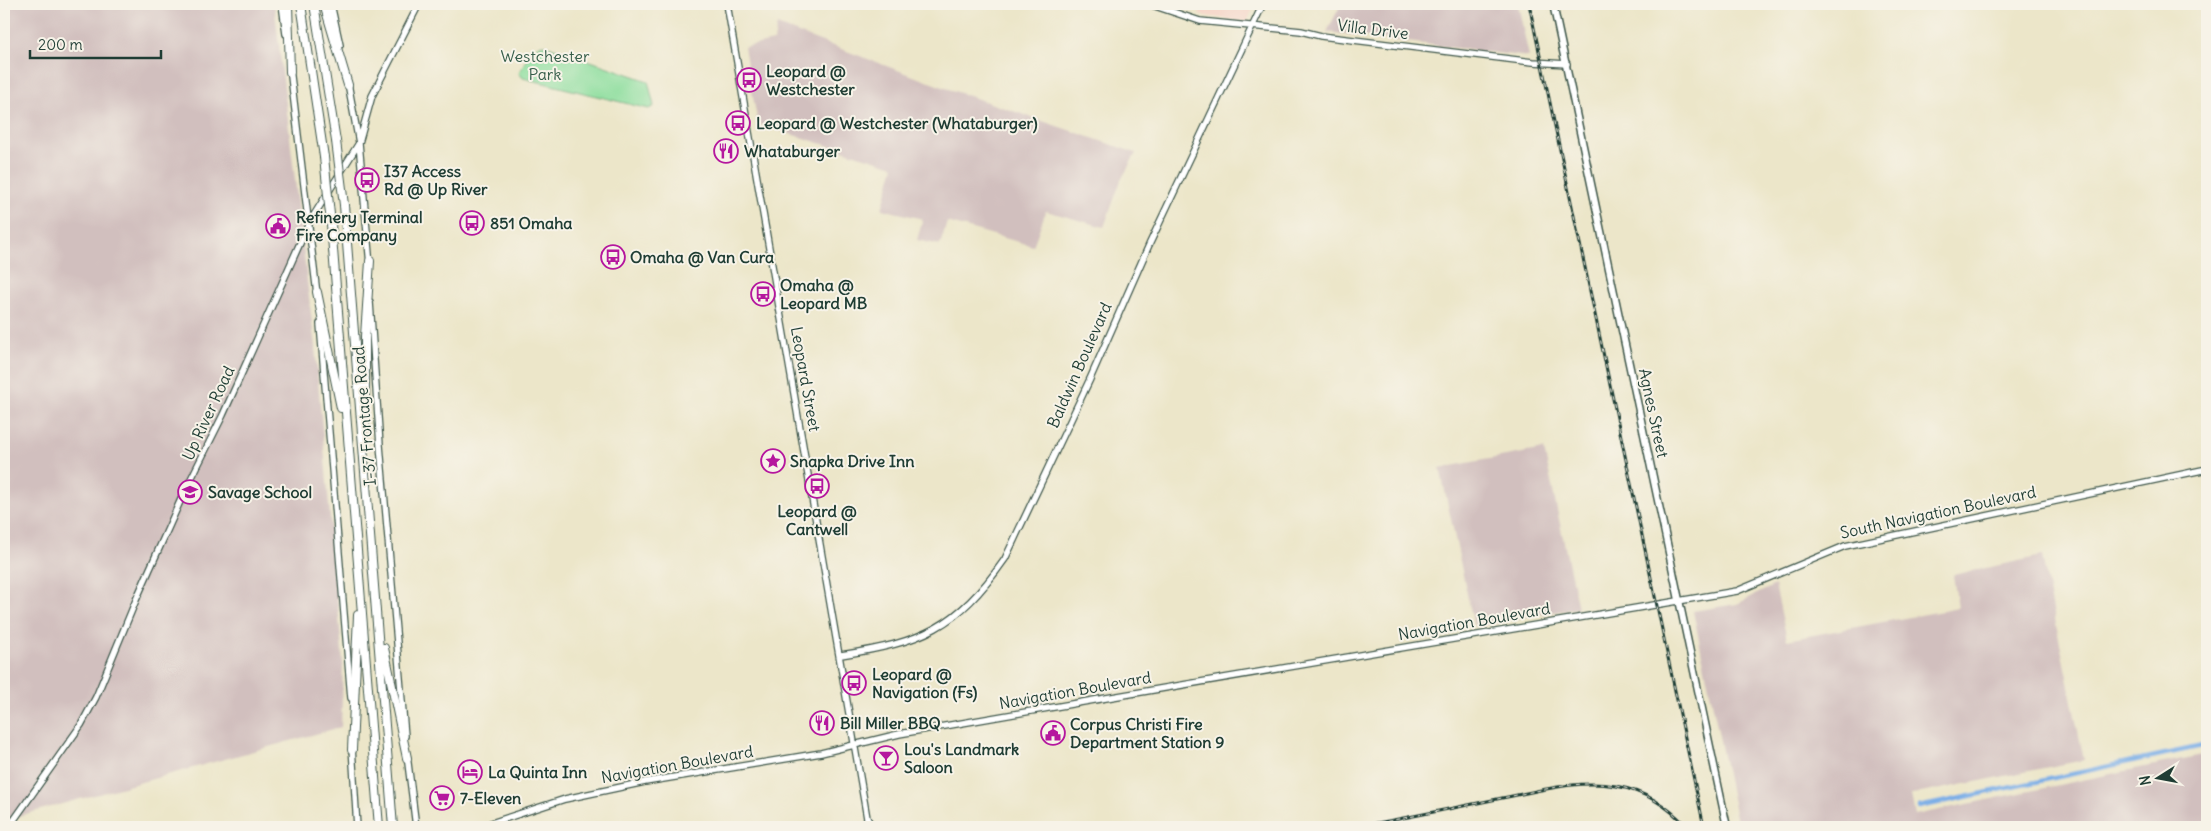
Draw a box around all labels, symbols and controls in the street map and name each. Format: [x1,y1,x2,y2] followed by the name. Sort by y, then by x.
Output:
[1336,15,1410,43] street label: Villa Drive
[30,28,161,60] scale bar
[38,35,83,54] text: 200 m
[501,46,590,84] park label: Westchester Park
[766,61,855,99] place label: Leopard @ Westchester
[736,67,762,93] bus stop icon: Leopard @ Westchester
[725,110,751,136] bus stop icon: Leopard @ Westchester (Whataburger)
[756,113,1038,134] place label: Leopard @ Westchester (Whataburger)
[713,138,739,164] restaurant icon: Whataburger
[744,141,841,162] place label: Whataburger
[384,161,488,200] place label: I37 Access Rd @ Up River
[354,167,380,193] bus stop icon: I37 Access Rd @ Up River
[296,207,423,246] place label: Refinery Terminal Fire Company
[459,210,485,236] bus stop icon: 851 Omaha
[265,213,291,239] public building icon: Refinery Terminal Fire Company
[490,213,573,233] place label: 851 Omaha
[600,244,626,270] bus stop icon: Omaha @ Van Cura
[630,247,774,268] place label: Omaha @ Van Cura
[780,275,868,314] place label: Omaha @ Leopard MB
[750,281,776,307] bus stop icon: Omaha @ Leopard MB
[1042,299,1116,431] street label: Baldwin Boulevard
[787,325,825,434] street label: Leopard Street
[348,345,380,487] street label: I-37 Frontage Road
[177,363,239,463] street label: Up River Road
[1635,366,1673,460] street label: Agnes Street
[760,448,786,474] place icon: Snapka Drive Inn
[790,451,914,472] place label: Snapka Drive Inn
[804,473,830,499] bus stop icon: Leopard @ Cantwell
[177,479,203,505] school or university icon: Savage School
[1838,481,2038,543] street label: South Navigation Boulevard
[208,482,312,503] place label: Savage School
[777,501,857,539] place label: Leopard @ Cantwell
[1396,598,1552,644] street label: Navigation Boulevard
[872,664,978,703] place label: Leopard @ Navigation (Fs)
[997,667,1153,713] street label: Navigation Boulevard
[841,670,867,696] bus stop icon: Leopard @ Navigation (Fs)
[809,710,835,736] restaurant icon: Bill Miller BBQ
[840,713,941,733] place label: Bill Miller BBQ
[1070,714,1225,753] place label: Corpus Christi Fire Department Station 9
[1040,720,1066,746] public building icon: Corpus Christi Fire Department Station 9
[904,739,1019,777] place label: Lou's Landmark Saloon
[599,741,755,787] street label: Navigation Boulevard
[873,745,899,771] bar icon: Lou's Landmark Saloon
[2134,754,2184,804] north arrow
[457,759,483,785] hotel icon: La Quinta Inn
[488,762,587,782] place label: La Quinta Inn
[2135,774,2155,787] text: N
[429,785,455,811] supermarket icon: 7-Eleven
[460,788,521,808] place label: 7-Eleven

